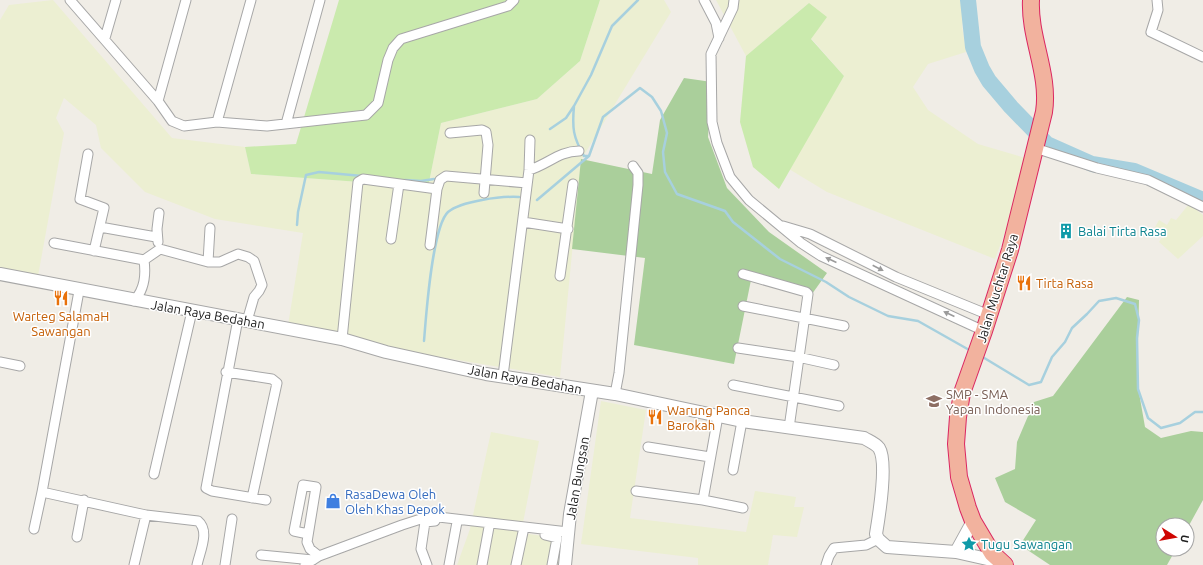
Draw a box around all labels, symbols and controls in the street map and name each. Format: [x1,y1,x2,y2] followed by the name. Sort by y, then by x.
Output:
[1057,222,1075,240] building icon: Balai Tirta Rasa
[1078,224,1167,238] place label: Balai Tirta Rasa
[974,232,1020,344] street label: Jalan Muchtar Raya
[825,257,836,263] one-way arrow
[872,265,884,271] one-way arrow
[1015,274,1033,292] restaurant icon: Tirta Rasa
[1036,276,1093,290] place label: Tirta Rasa
[52,289,70,307] restaurant icon: Warteg SalamaH Sawangan
[150,297,266,331] street label: Jalan Raya Bedahan
[13,309,109,338] place label: Warteg SalamaH Sawangan
[943,311,954,317] one-way arrow
[467,362,583,396] street label: Jalan Raya Bedahan
[946,387,1040,416] place label: SMP - SMA Yapan Indonesia
[925,392,943,410] school or university icon: SMP - SMA Yapan Indonesia
[667,403,750,432] place label: Warung Panca Barokah
[646,408,664,426] restaurant icon: Warung Panca Barokah
[563,435,591,521] street label: Jalan Bungsan
[345,487,445,516] place label: RasaDewa Oleh Oleh Khas Depok
[324,492,342,510] shop icon: RasaDewa Oleh Oleh Khas Depok
[1155,517,1195,557] north arrow
[1178,534,1191,544] text: U
[960,535,978,553] place icon: Tugu Sawangan
[981,537,1072,551] place label: Tugu Sawangan

